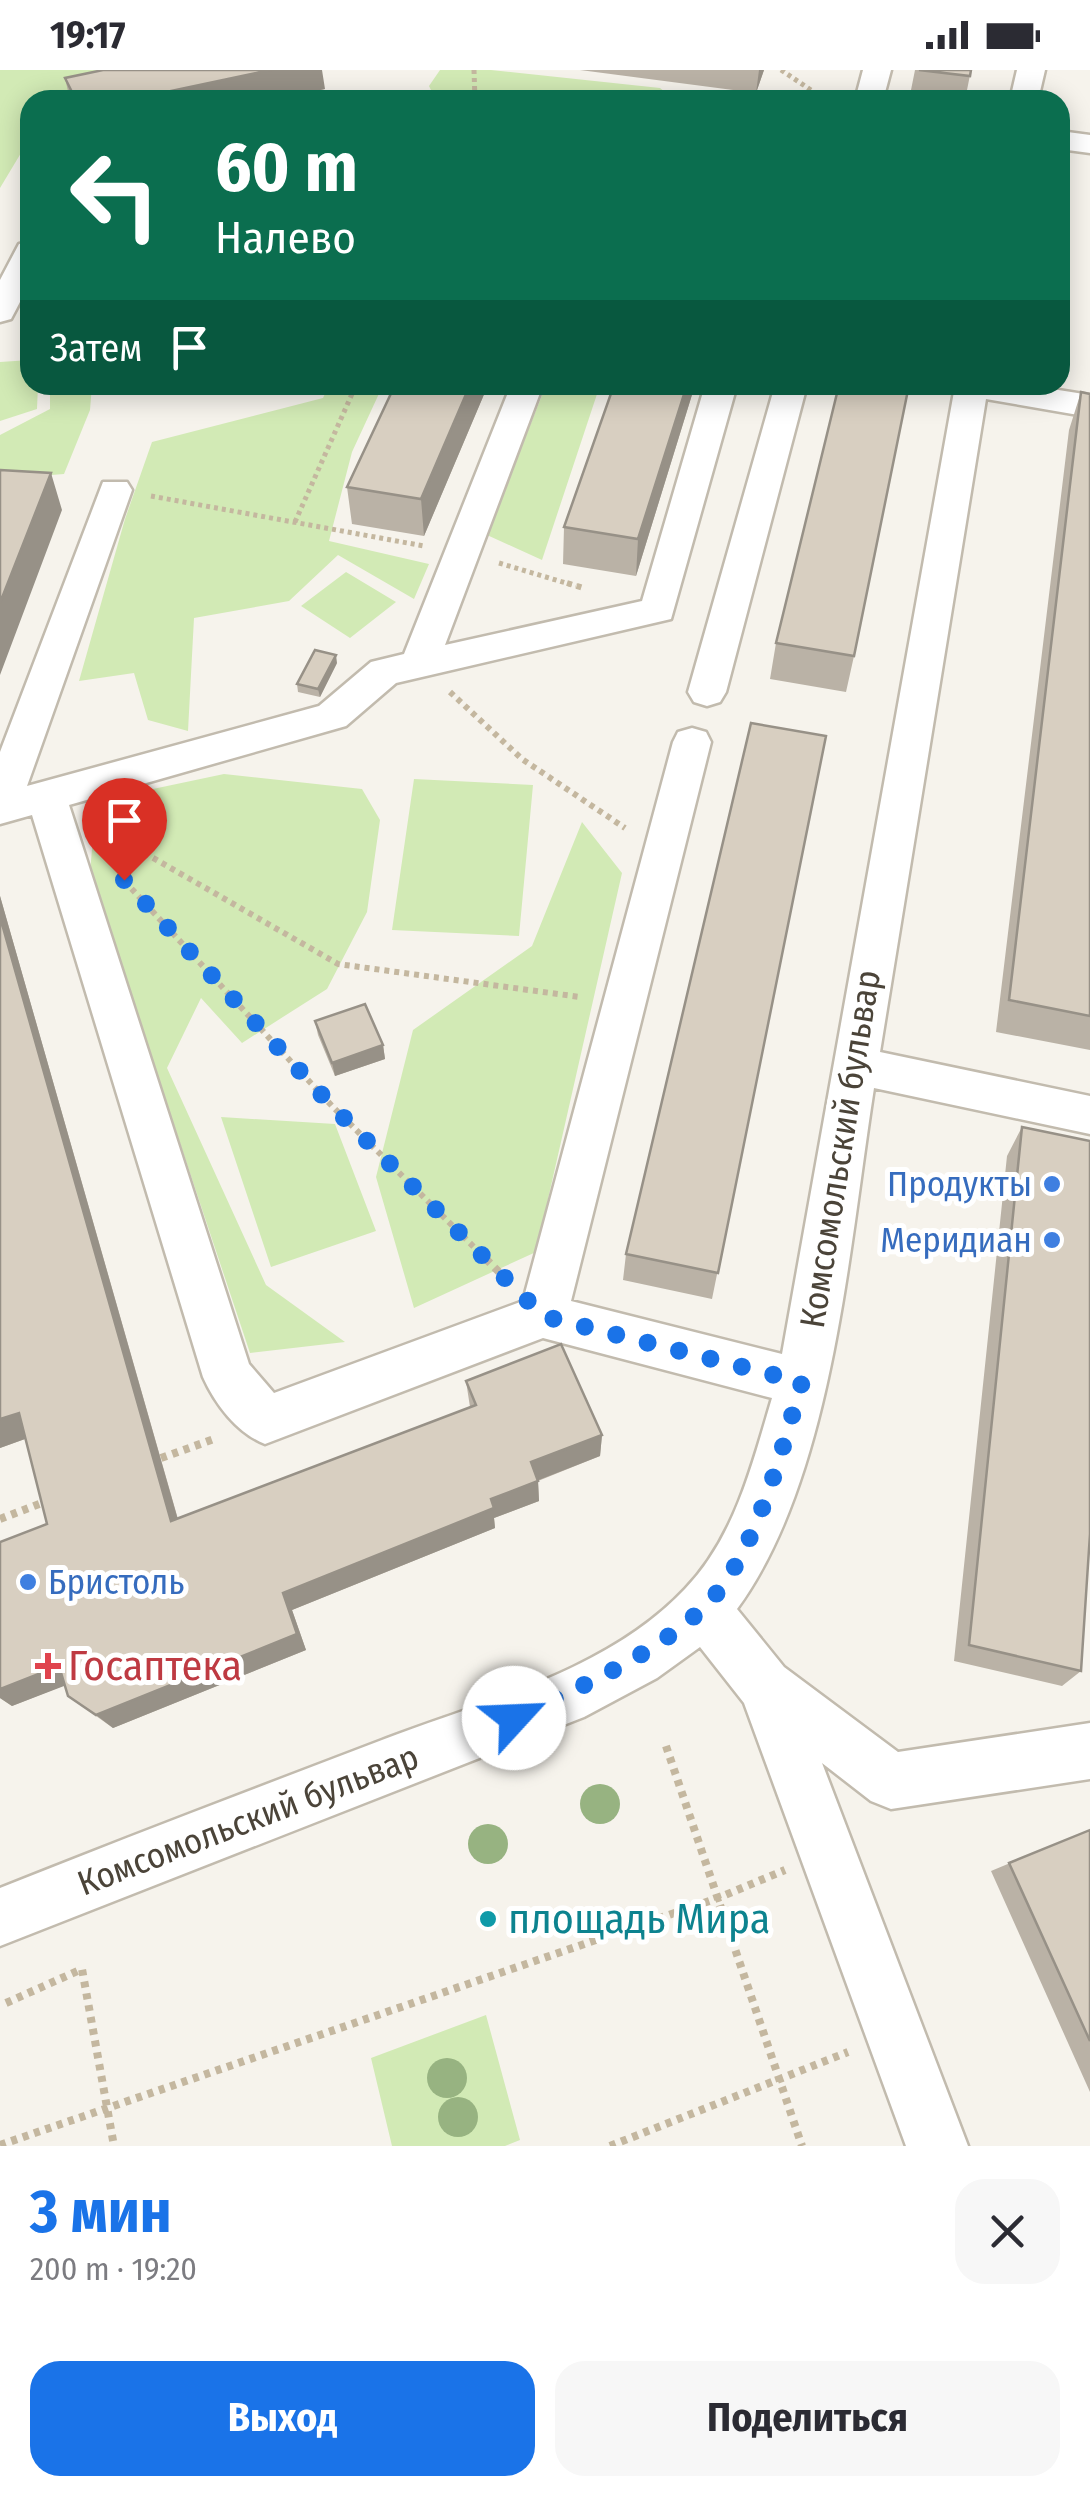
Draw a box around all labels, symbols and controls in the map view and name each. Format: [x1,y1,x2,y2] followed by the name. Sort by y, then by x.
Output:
[50,12,125,58] text: 19:17
[215,126,358,210] text: 60 m
[50,130,180,260] icon: left
[215,211,356,265] text: Налево
[162,320,217,375] icon: arrive
[50,325,142,371] text: Затем
[82,778,167,881] pin
[97,793,152,848] icon: arrive
[791,967,889,1331] street label: Комсомольский бульвар
[887,1163,1032,1205] place label: Продукты
[1041,1173,1063,1195] marker: Продукты
[880,1219,1032,1261] place label: Меридиан
[1041,1229,1063,1251] marker: Меридиан
[48,1561,184,1603] place label: Бристоль
[17,1571,39,1593] marker: Бристоль
[68,1641,242,1691] place label: Госаптека
[37,1655,59,1677] marker: Госаптека
[462,1666,566,1770] position arrow
[72,1736,424,1904] street label: Комсомольский бульвар
[508,1894,770,1944] place label: площадь Мира
[477,1908,499,1930] marker: площадь Мира
[30,2176,172,2248] text: 3 мин
[955,2179,1060,2284] button: close
[30,2250,197,2288] text: 200 m · 19:20
[30,2361,535,2476] button: Выход
[555,2361,1060,2476] button: Поделиться

